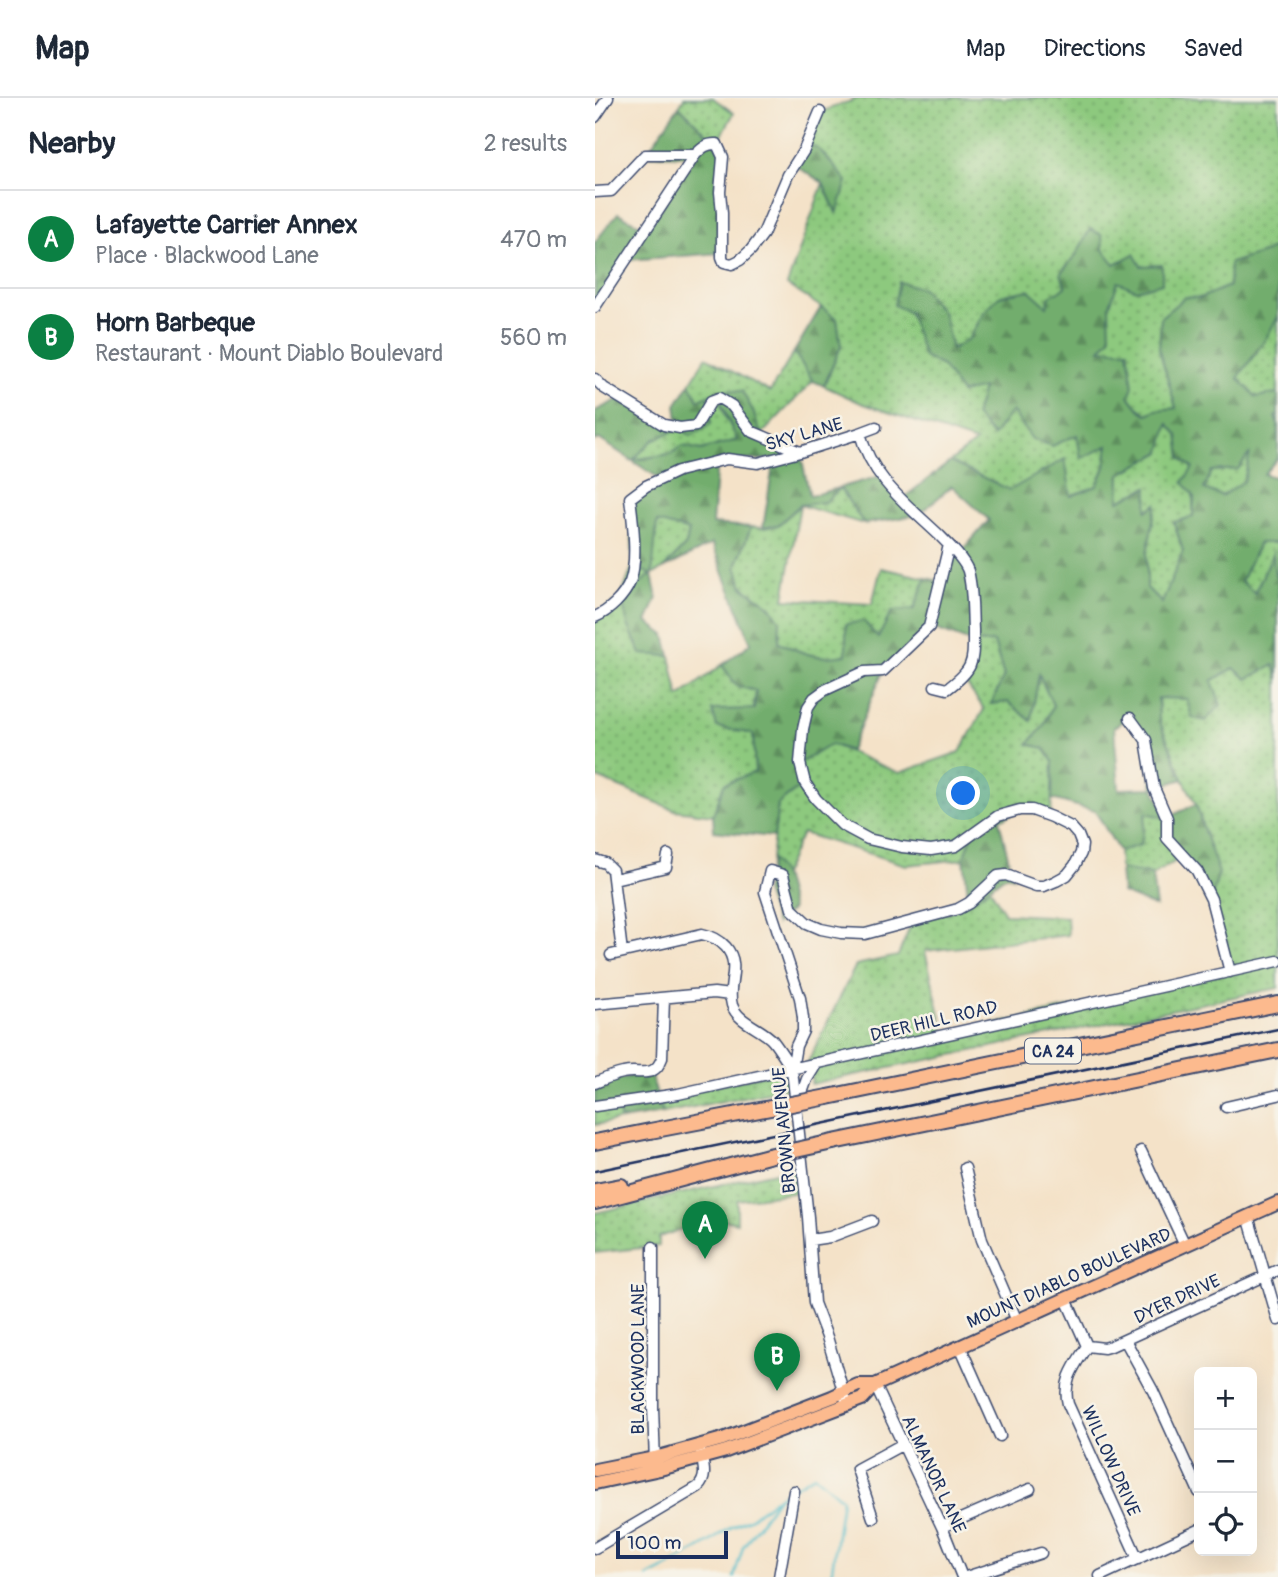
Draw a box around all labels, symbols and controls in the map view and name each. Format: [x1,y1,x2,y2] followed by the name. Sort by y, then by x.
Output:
[35,28,90,69] text: Map
[966,34,1006,63] text: Map
[1044,34,1145,63] text: Directions
[1183,34,1243,63] text: Saved
[28,125,115,162] text: Nearby
[484,129,567,158] text: 2 results
[95,209,358,241] text: Lafayette Carrier Annex
[44,225,58,254] text: A
[500,225,567,254] text: 470 m
[95,241,319,270] text: Place · Blackwood Lane
[95,307,255,339] text: Horn Barbeque
[44,323,58,352] text: B
[500,323,567,352] text: 560 m
[95,339,443,368] text: Restaurant · Mount Diablo Boulevard
[763,413,845,456] street label: SKY LANE
[946,776,980,810] your location
[868,996,1000,1047] street label: DEER HILL ROAD
[1025,1038,1081,1063] road number: CA 24
[768,1066,801,1194] street label: BROWN AVENUE
[682,1201,728,1259] pin: A
[963,1223,1175,1334] street label: MOUNT DIABLO BOULEVARD
[1130,1270,1224,1329] street label: DYER DRIVE
[627,1284,650,1434] street label: BLACKWOOD LANE
[754,1333,800,1391] pin: B
[1194,1367,1257,1556] map controls
[1194,1367,1257,1430] button: +
[1076,1402,1145,1520] street label: WILLOW DRIVE
[896,1411,971,1537] street label: ALMANOR LANE
[1194,1430,1257,1493] button: −
[1194,1493,1257,1556] button: locate
[616,1528,728,1560] scale bar
[627,1531,681,1555] text: 100 m

